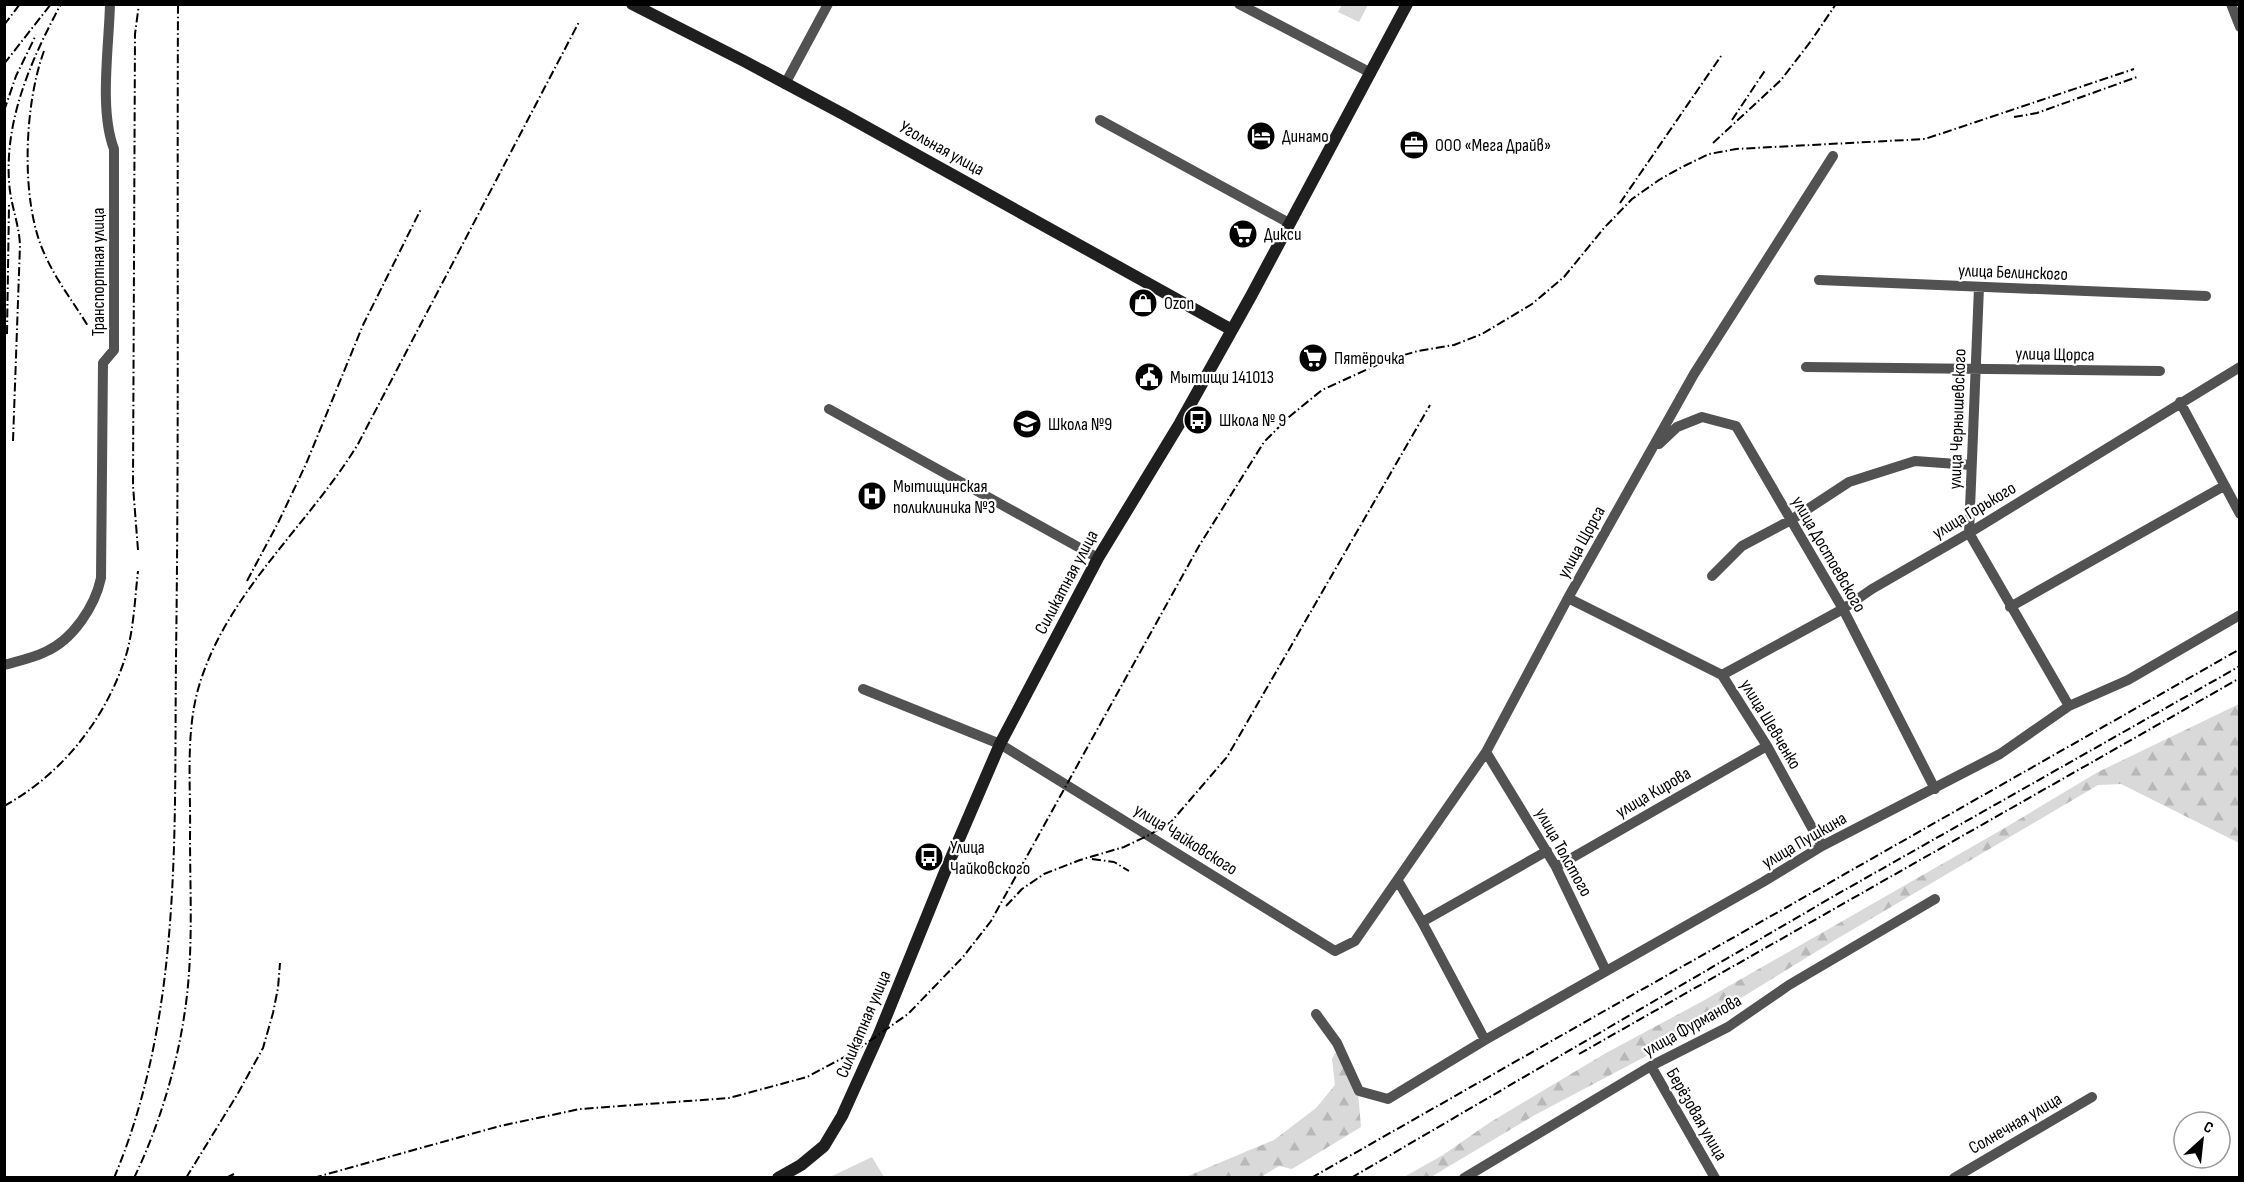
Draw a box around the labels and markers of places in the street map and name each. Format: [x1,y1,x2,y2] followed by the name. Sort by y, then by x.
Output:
[1245,120,1277,152] hotel icon: Динамо
[1282,126,1329,147] place label: Динамо
[1398,129,1430,161] office icon: ООО «Мега Драйв»
[1435,135,1551,156] place label: ООО «Мега Драйв»
[1227,218,1259,250] supermarket icon: Дикси
[1264,224,1301,245] place label: Дикси
[1127,287,1159,319] shop icon: Ozon
[1164,293,1194,314] place label: Ozon
[1297,342,1329,374] supermarket icon: Пятёрочка
[1334,348,1405,369] place label: Пятёрочка
[1133,361,1165,393] public building icon: Мытищи 141013
[1170,367,1274,388] place label: Мытищи 141013
[1182,404,1214,436] bus stop icon: Школа № 9
[1011,408,1043,440] school or university icon: Школа №9
[1219,410,1286,431] place label: Школа № 9
[1048,414,1112,435] place label: Школа №9
[893,476,995,518] place label: Мытищинская поликлиника №3
[856,480,888,512] hospital icon: Мытищинская поликлиника №3
[950,837,1030,879] place label: Улица Чайковского
[913,841,945,873] bus stop icon: Улица Чайковского

